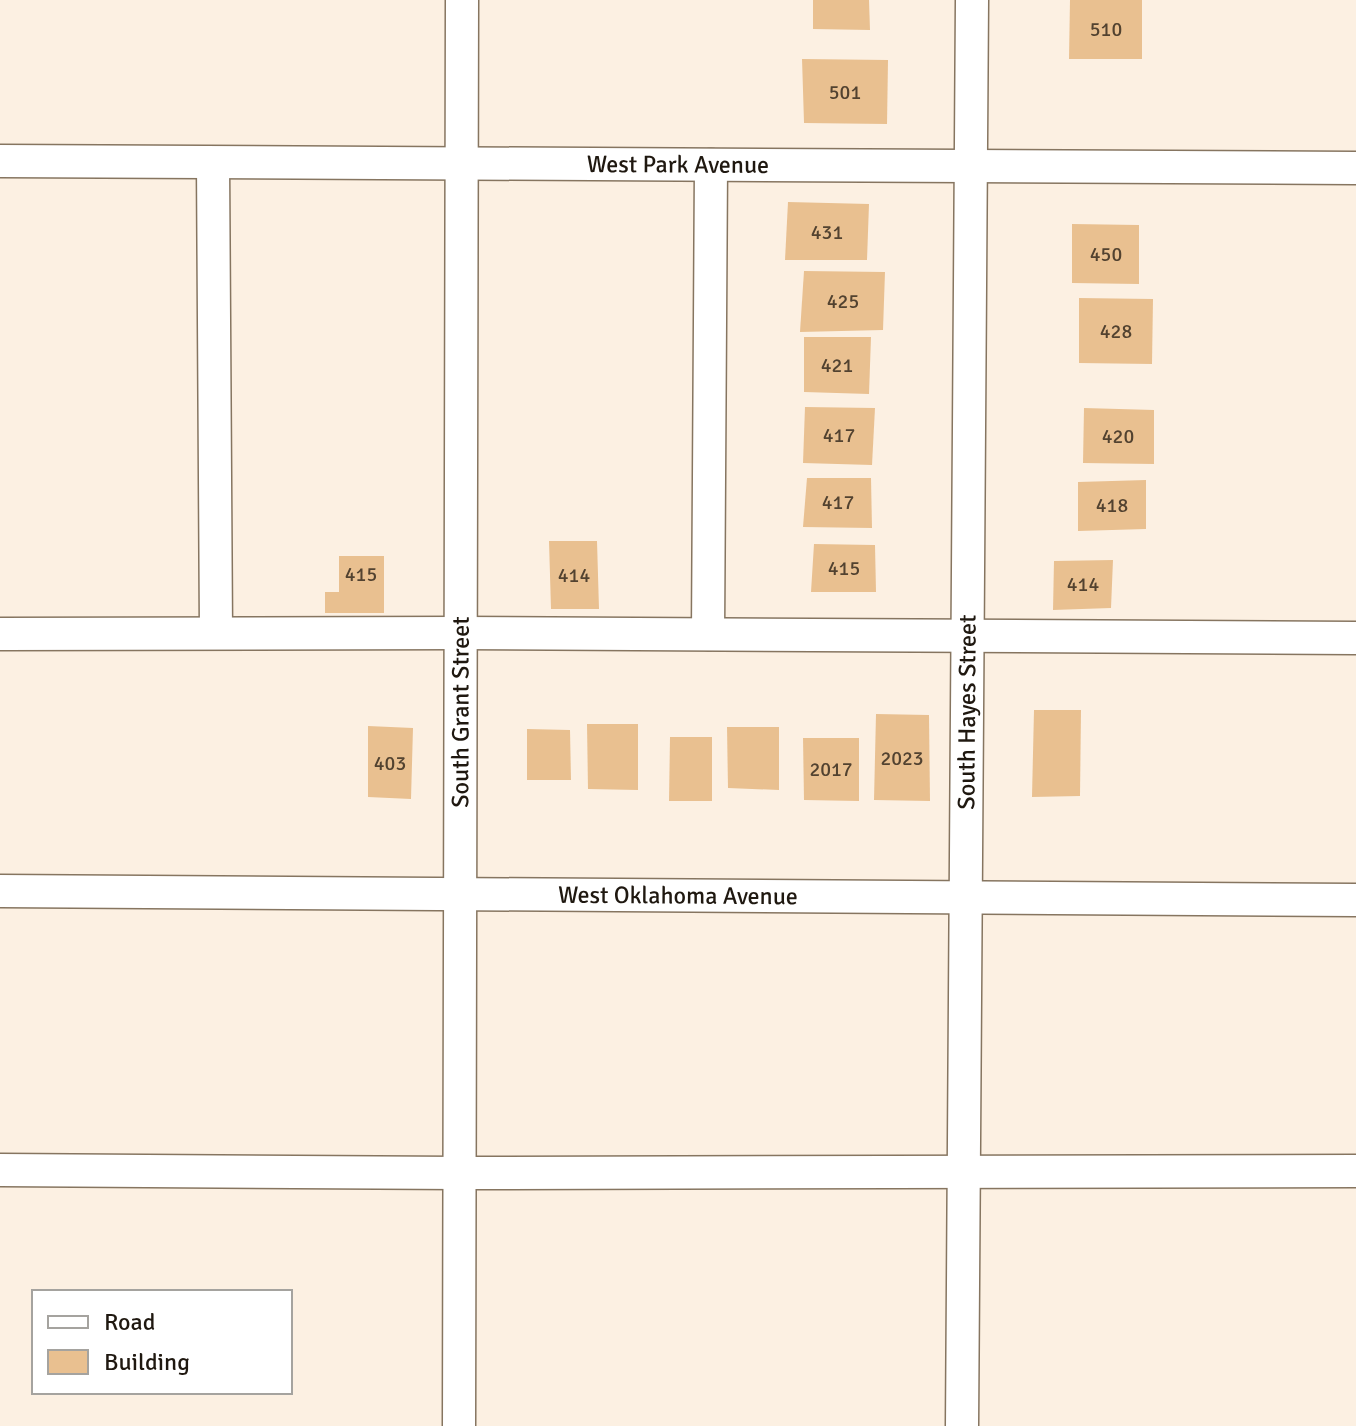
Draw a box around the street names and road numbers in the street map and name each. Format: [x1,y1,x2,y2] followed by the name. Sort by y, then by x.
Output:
[587,149,769,180] street label: West Park Avenue
[951,614,983,810] street label: South Hayes Street
[445,616,476,808] street label: South Grant Street
[558,880,798,911] street label: West Oklahoma Avenue

